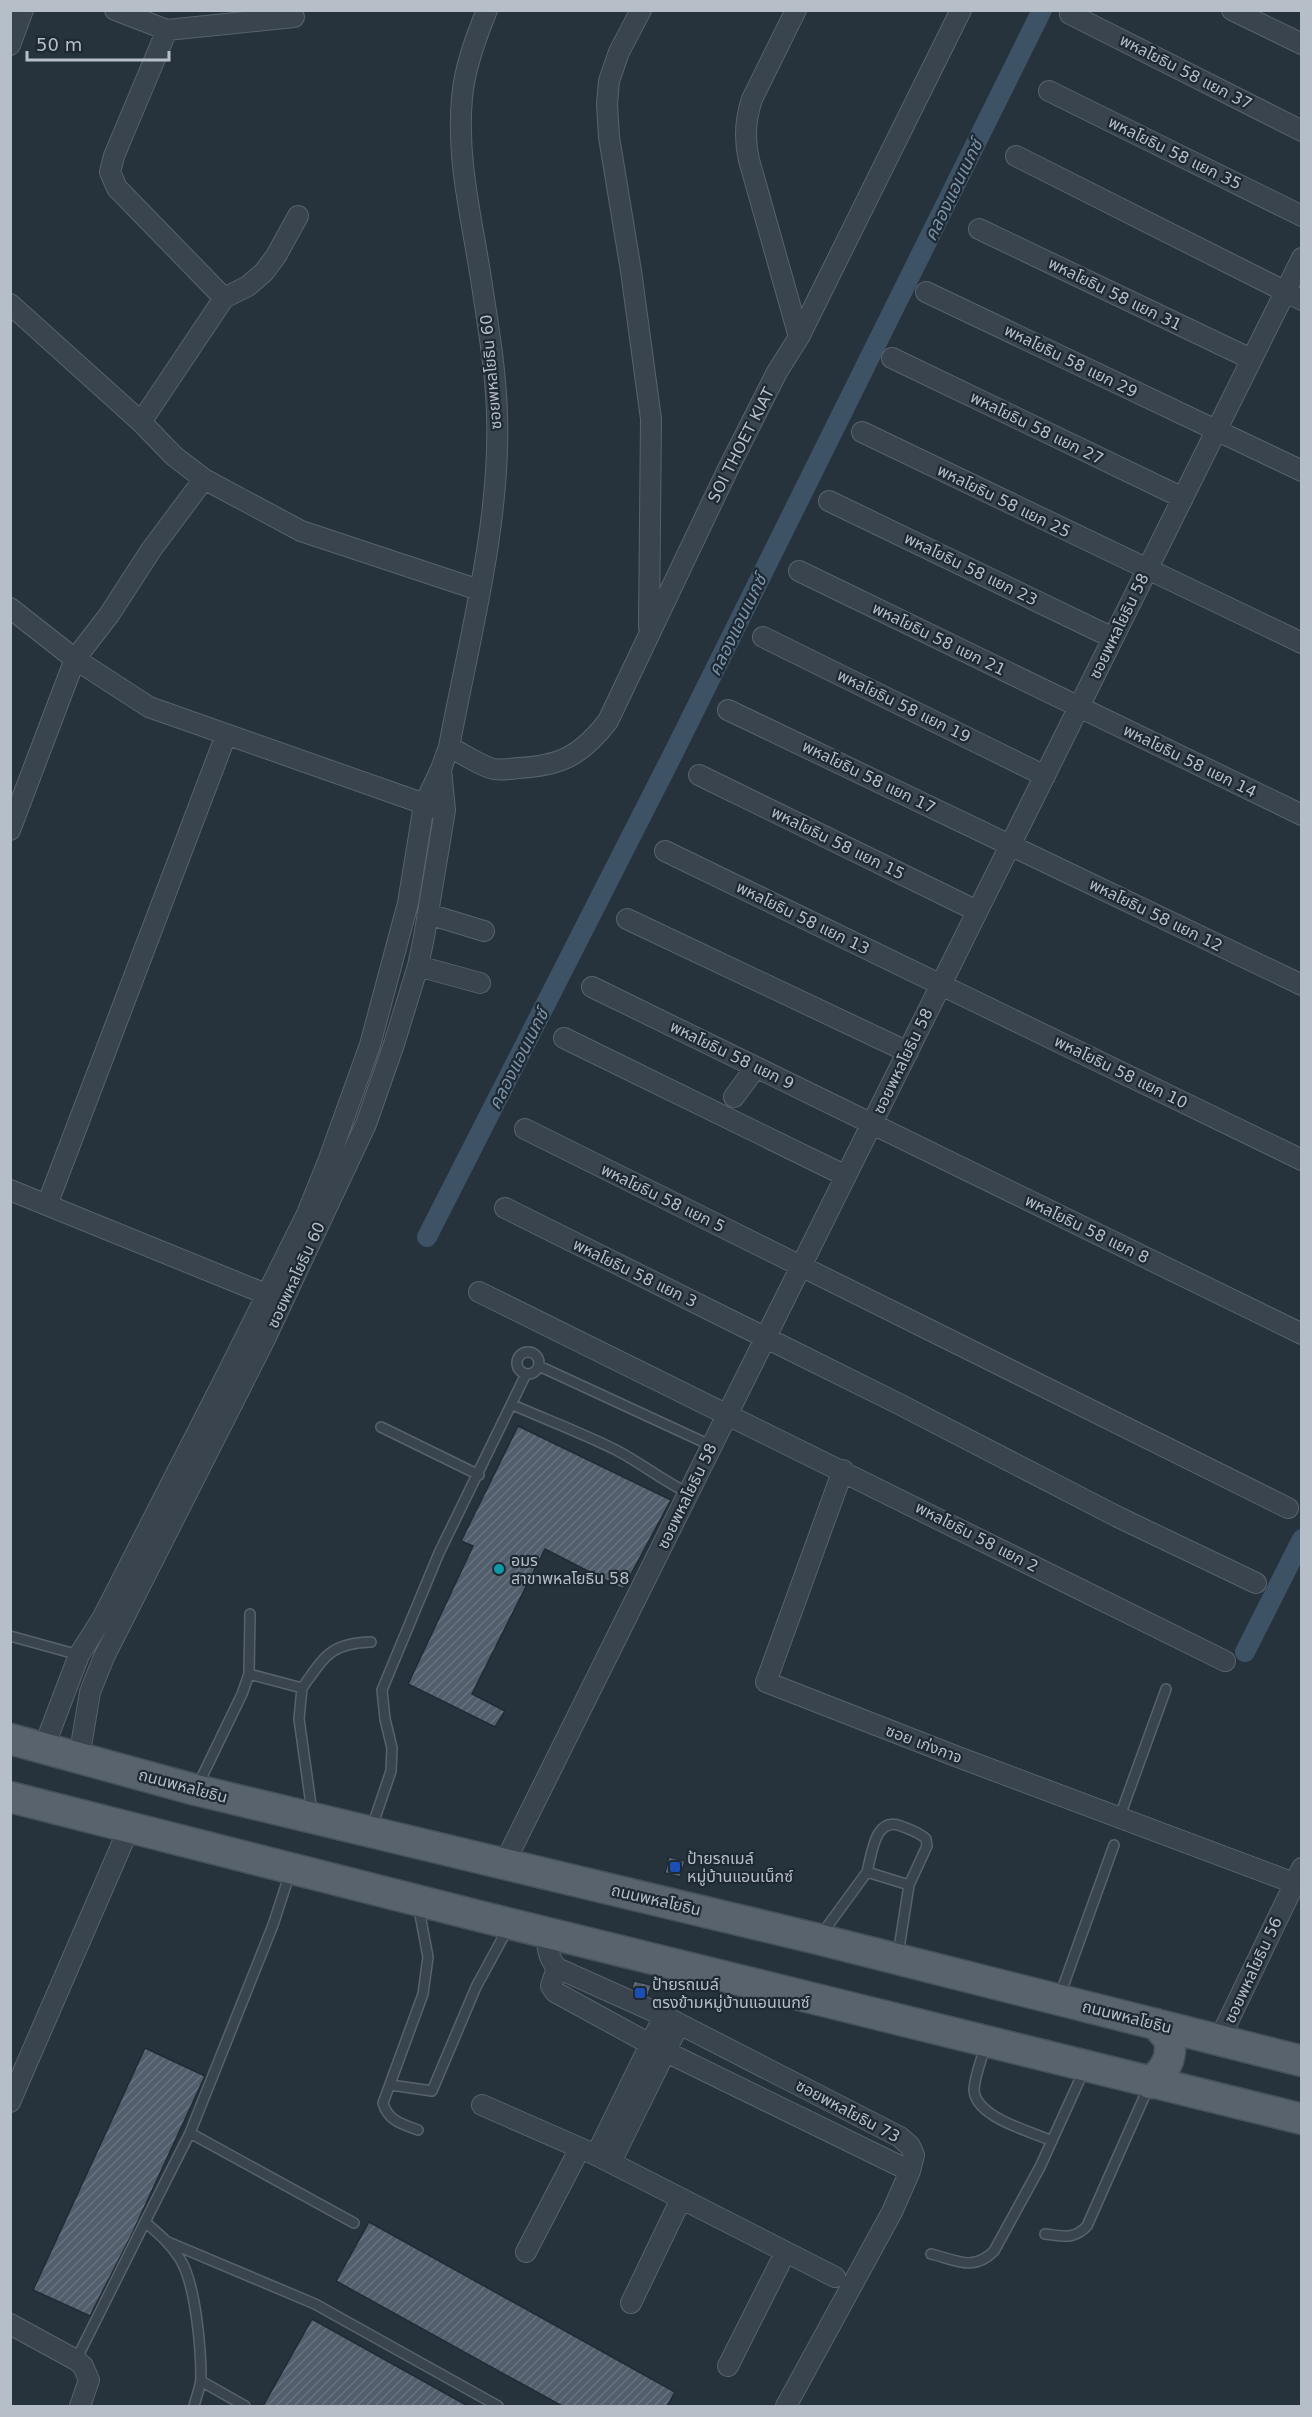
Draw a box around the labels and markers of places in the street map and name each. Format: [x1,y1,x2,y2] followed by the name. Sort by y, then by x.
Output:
[511,1551,629,1588] place label: อมร สาขาพหลโยธิน 58
[492,1562,506,1576] marker: อมร สาขาพหลโยธิน 58
[687,1849,793,1886] place label: ป้ายรถเมล์ หมู่บ้านแอนเน็กซ์
[668,1860,682,1874] marker: ป้ายรถเมล์ หมู่บ้านแอนเน็กซ์
[652,1975,810,2012] place label: ป้ายรถเมล์ ตรงข้ามหมู่บ้านแอนเนกซ์
[633,1986,647,2000] marker: ป้ายรถเมล์ ตรงข้ามหมู่บ้านแอนเนกซ์

